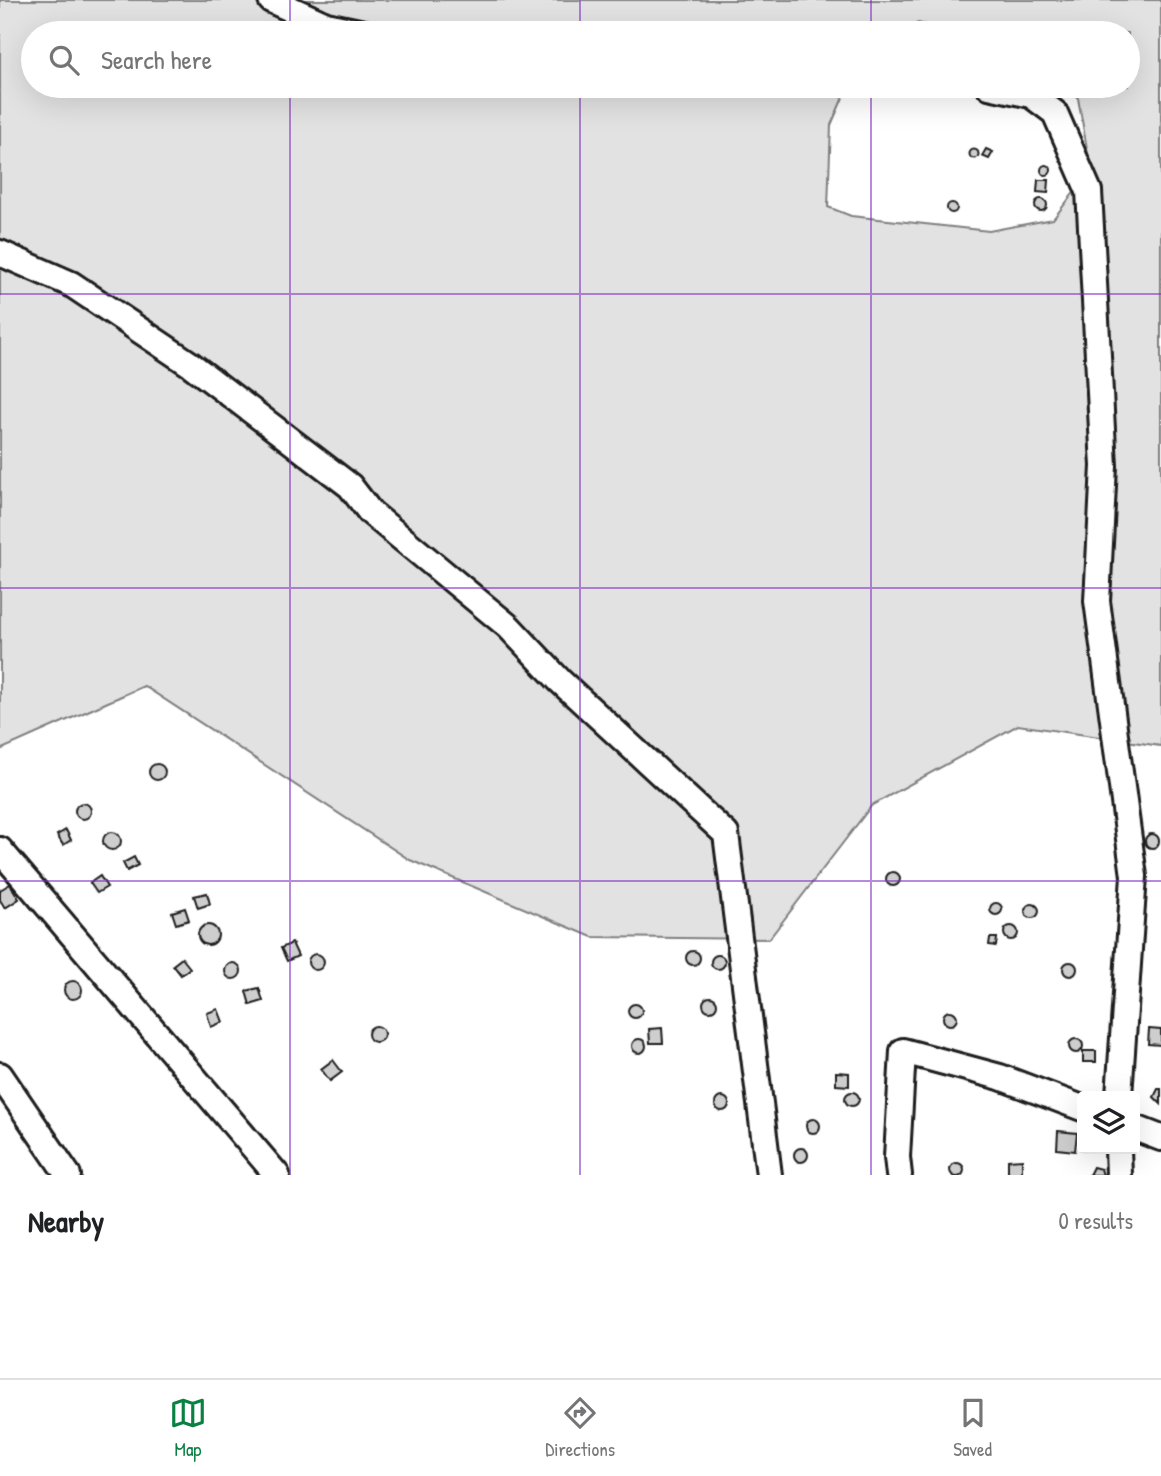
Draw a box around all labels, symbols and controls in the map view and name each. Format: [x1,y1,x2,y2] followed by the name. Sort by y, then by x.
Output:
[21,21,1140,98] search box
[45,41,83,79] icon: search
[101,42,212,77] text: Search here
[1077,1091,1140,1154] map controls
[1077,1091,1140,1154] button: layers
[28,1201,104,1241] text: Nearby
[1058,1205,1133,1236] text: 0 results
[169,1394,207,1462] tab: Map
[545,1394,615,1462] tab: Directions
[953,1394,992,1462] tab: Saved

